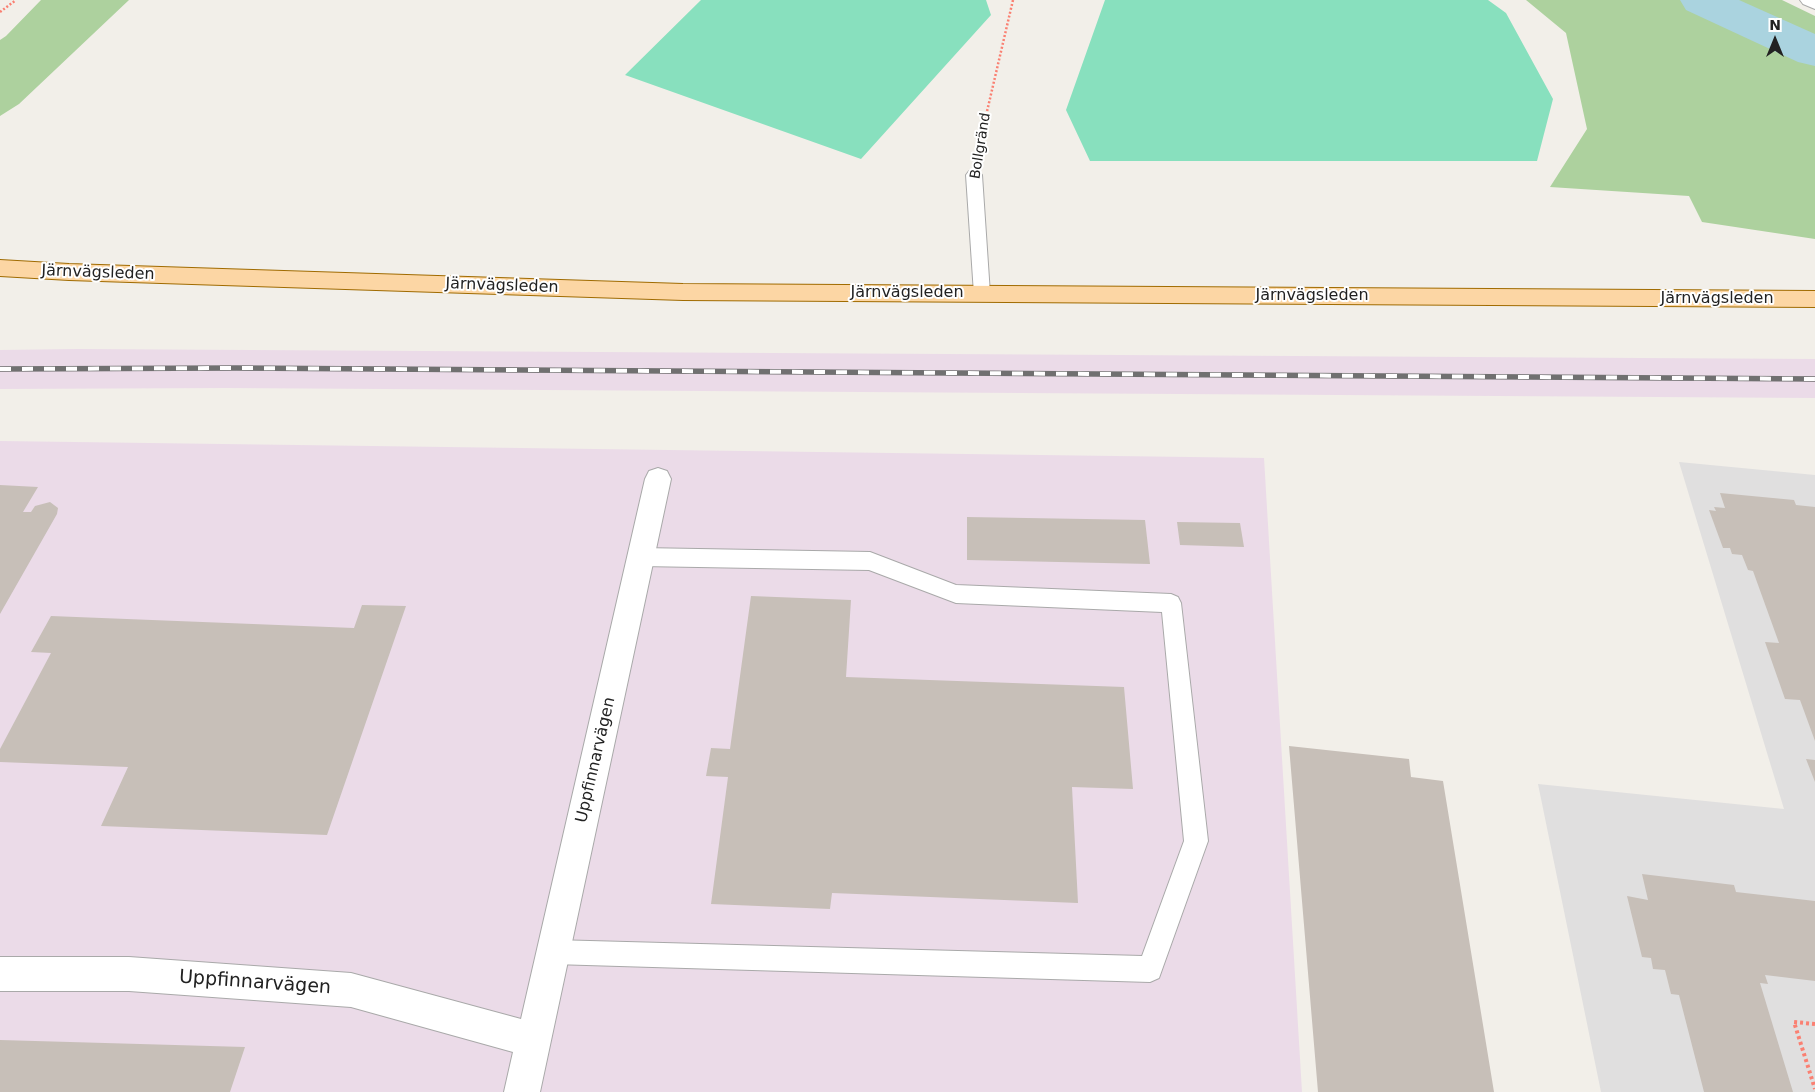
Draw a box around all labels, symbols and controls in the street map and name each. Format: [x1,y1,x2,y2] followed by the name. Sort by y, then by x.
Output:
[1750,15,1800,65] north arrow
[1769,17,1781,33] text: N
[967,112,995,180] street label: Bollgränd
[41,261,155,285] street label: Järnvägsleden
[445,274,559,298] street label: Järnvägsleden
[850,283,964,303] street label: Järnvägsleden
[1255,286,1369,306] street label: Järnvägsleden
[1660,289,1774,309] street label: Järnvägsleden
[572,695,620,825] street label: Uppfinnarvägen
[178,966,332,1000] street label: Uppfinnarvägen

